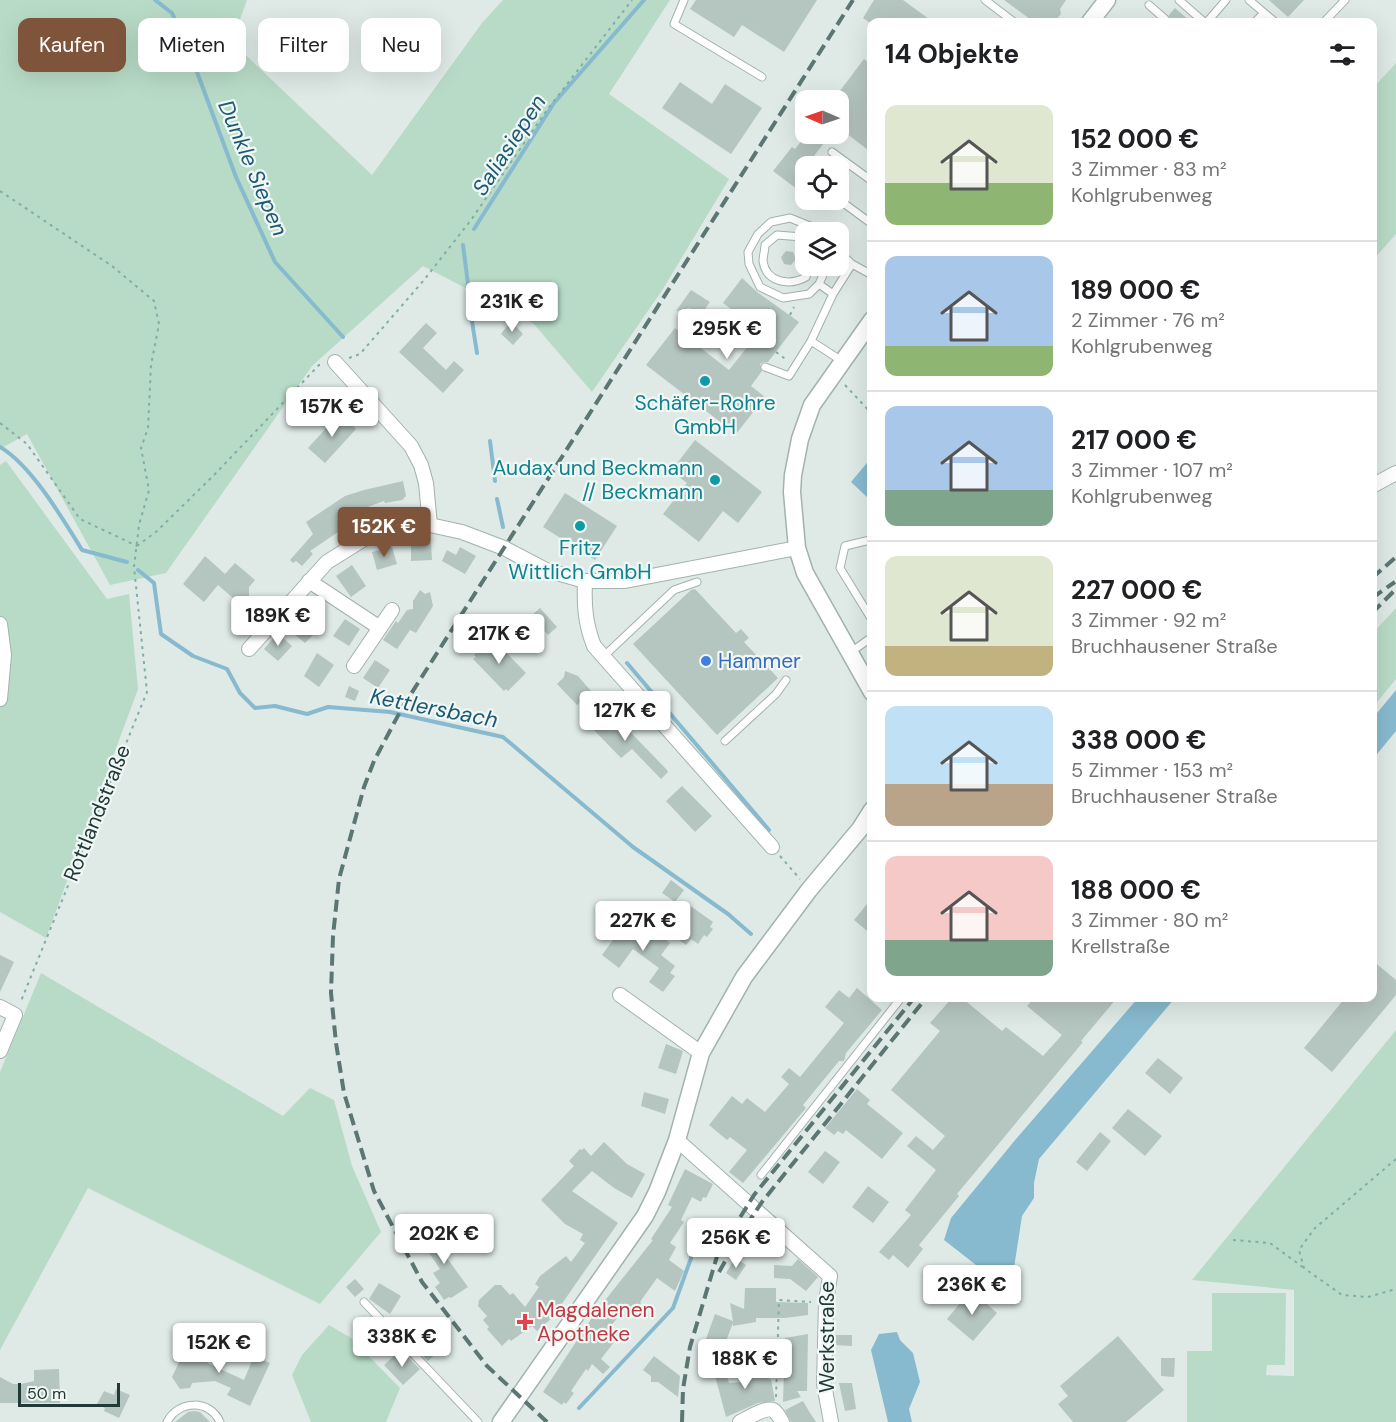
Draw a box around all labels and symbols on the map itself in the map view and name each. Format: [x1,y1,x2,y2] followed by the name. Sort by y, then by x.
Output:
[465,89,553,201] water label: Saliasiepen
[795,90,849,144] north arrow
[211,96,295,240] water label: Dunkle Siepen
[463,282,561,333] pin: 231K €
[678,309,776,360] pin: 295K €
[698,374,712,388] marker: Schäfer-Rohre GmbH
[283,387,381,438] pin: 157K €
[634,389,776,441] place label: Schäfer-Rohre GmbH
[492,454,703,506] place label: Audax und Beckmann // Beckmann
[708,473,722,487] marker: Audax und Beckmann // Beckmann
[335,507,433,558] pin: 152K €
[573,519,587,533] marker: Fritz Wittlich GmbH
[508,534,652,586] place label: Fritz Wittlich GmbH
[229,596,327,647] pin: 189K €
[450,614,548,665] pin: 217K €
[718,647,801,675] place label: Hammer
[699,654,713,668] marker: Hammer
[368,681,500,735] water label: Kettlersbach
[576,691,674,742] pin: 127K €
[57,741,137,885] street label: Rottlandstraße
[594,901,692,952] pin: 227K €
[395,1214,493,1265] pin: 202K €
[687,1218,785,1269] pin: 256K €
[923,1265,1021,1316] pin: 236K €
[813,1281,841,1393] street label: Werkstraße
[537,1296,655,1348] place label: Magdalenen Apotheke
[518,1315,532,1329] marker: Magdalenen Apotheke
[353,1317,451,1368] pin: 338K €
[170,1323,268,1374] pin: 152K €
[696,1339,794,1390] pin: 188K €
[18,1380,120,1408] scale bar

